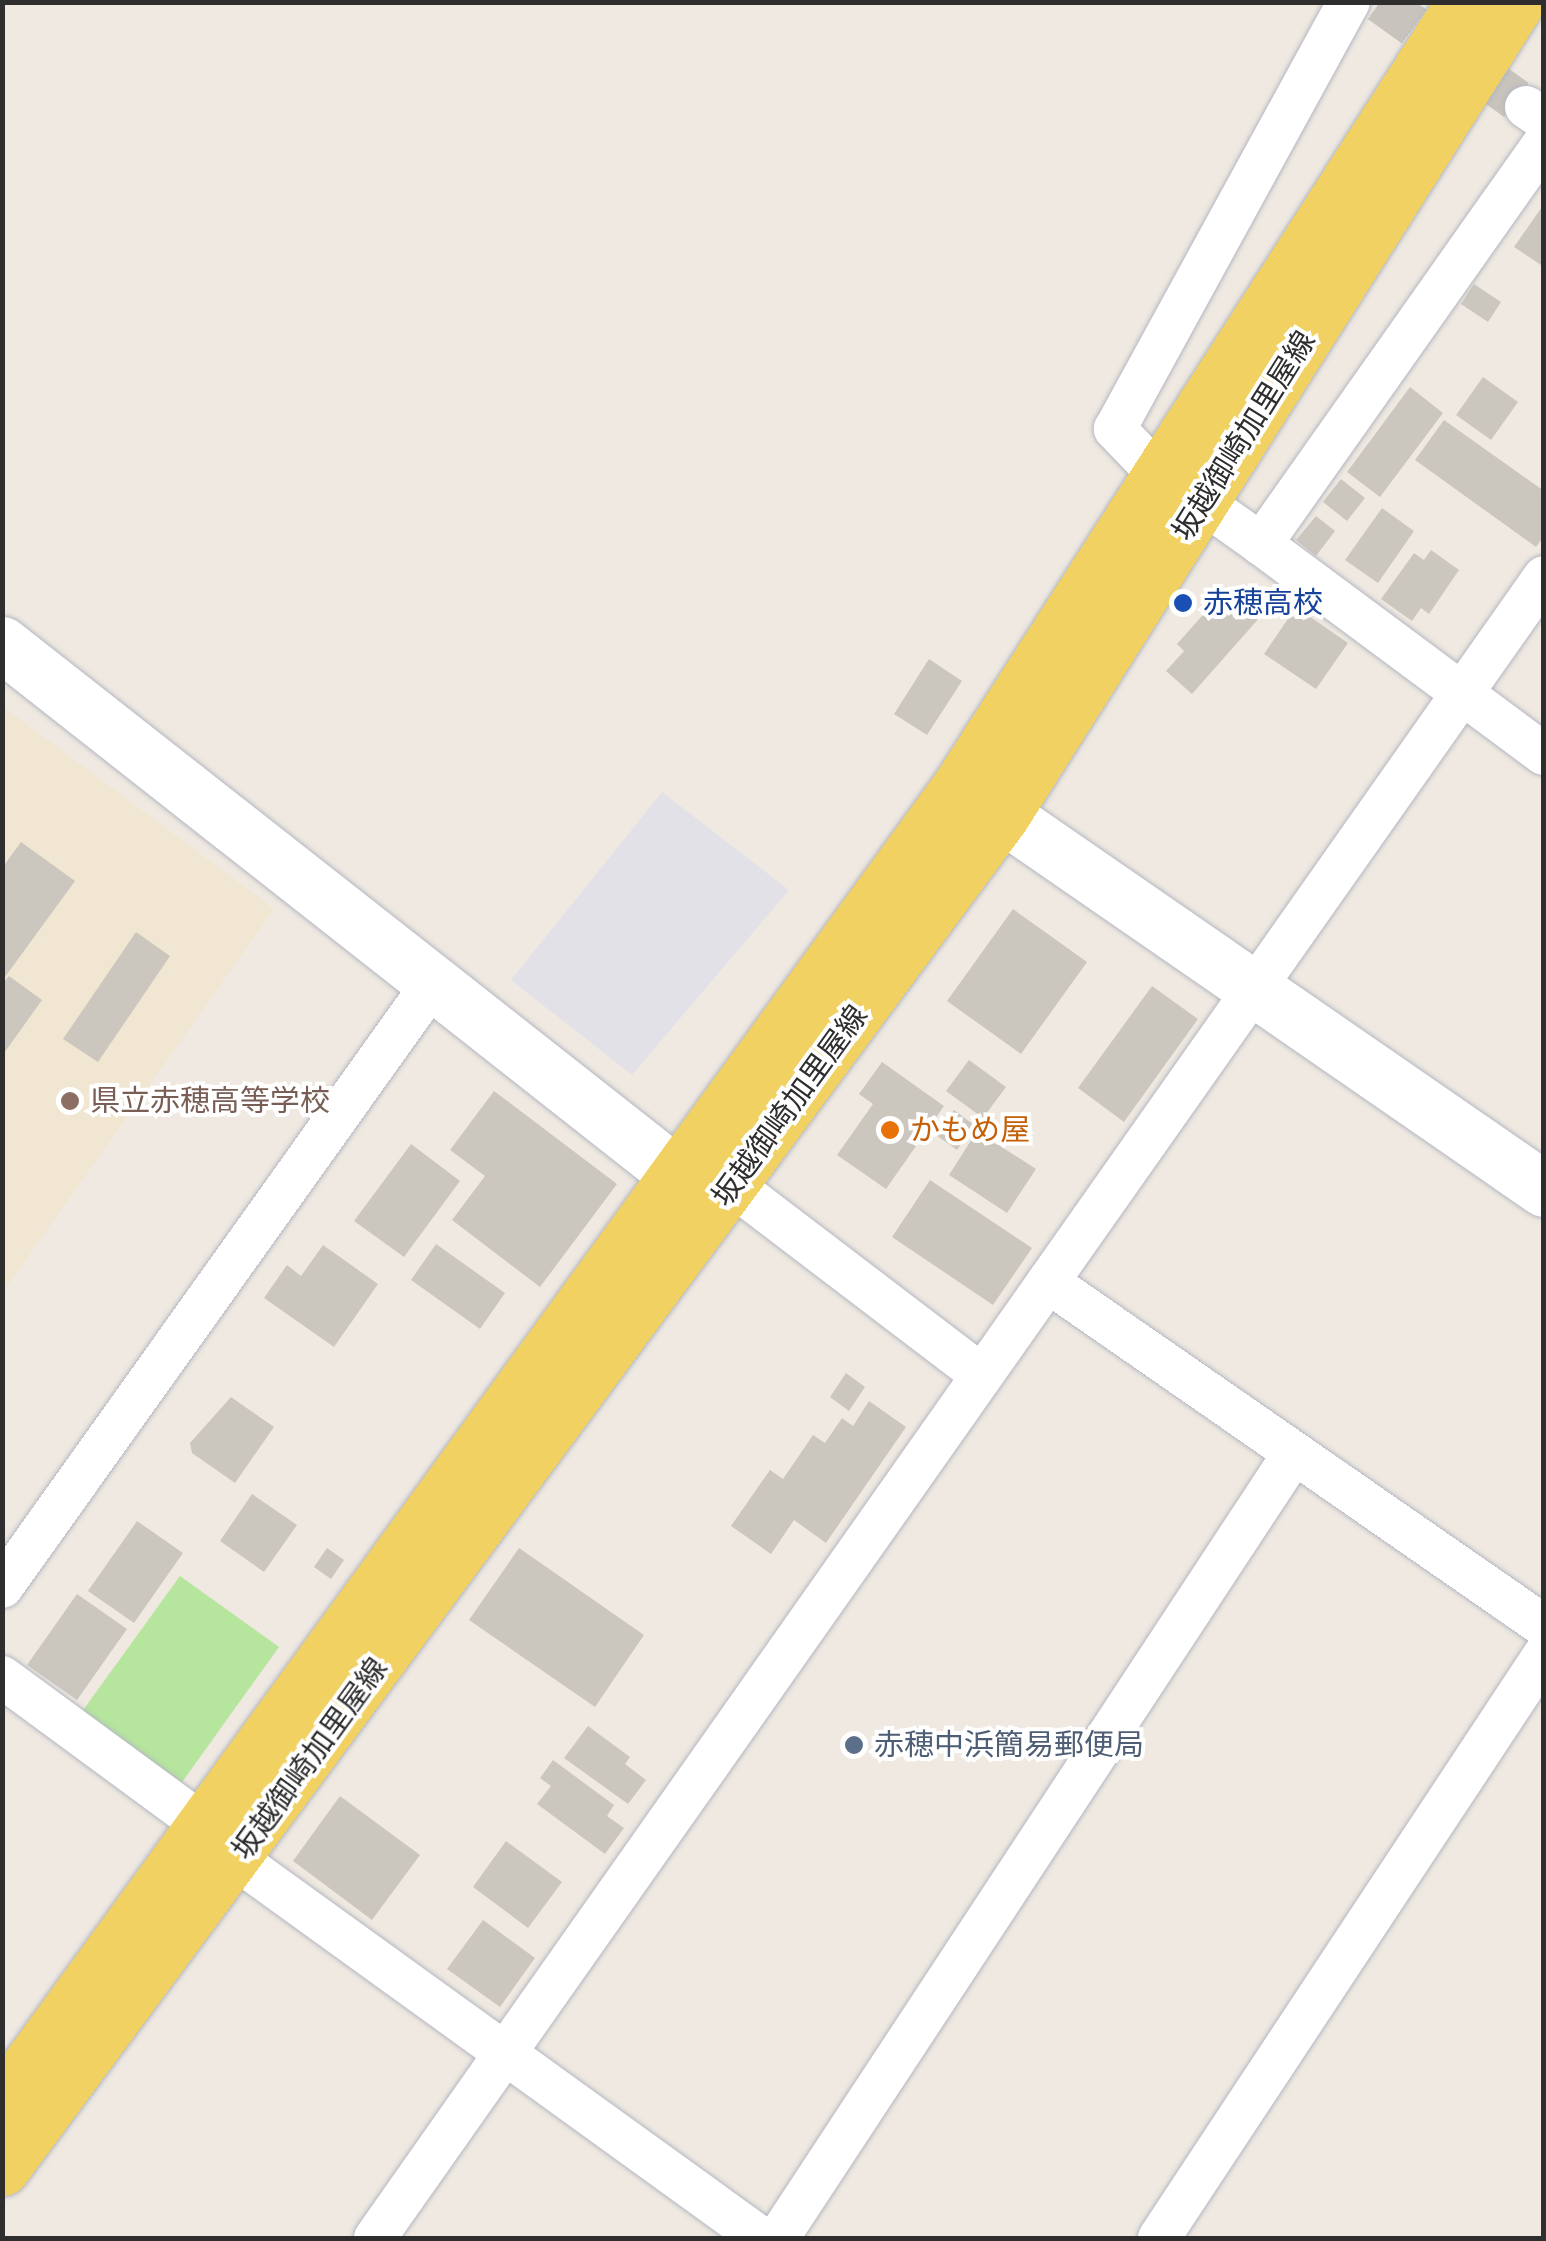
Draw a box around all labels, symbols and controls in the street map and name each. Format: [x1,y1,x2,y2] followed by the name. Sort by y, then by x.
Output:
[1165,325,1323,547] street label: 坂越御崎加里屋線
[1203,585,1323,621] place label: 赤穂高校
[1172,592,1194,614] marker: 赤穂高校
[705,998,875,1214] street label: 坂越御崎加里屋線
[90,1083,330,1119] place label: 県立赤穂高等学校
[59,1090,81,1112] marker: 県立赤穂高等学校
[910,1112,1030,1148] place label: かもめ屋
[879,1119,901,1141] marker: かもめ屋
[225,1651,395,1867] street label: 坂越御崎加里屋線
[874,1727,1144,1763] place label: 赤穂中浜簡易郵便局
[843,1734,865,1756] marker: 赤穂中浜簡易郵便局

